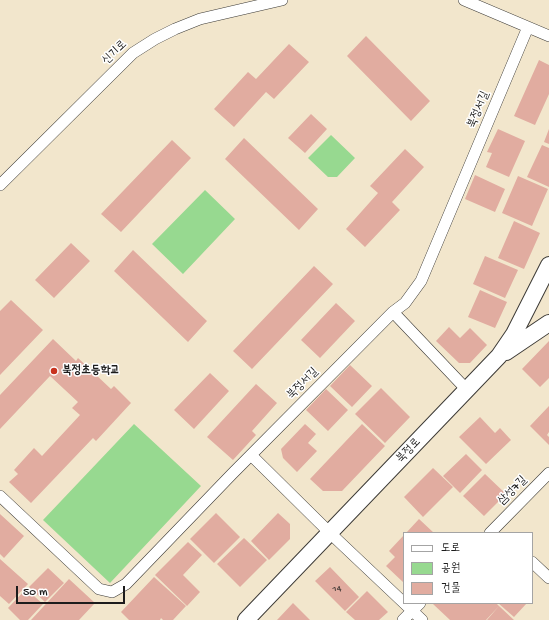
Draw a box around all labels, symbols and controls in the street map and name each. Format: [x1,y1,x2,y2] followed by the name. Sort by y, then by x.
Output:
[99,38,131,68] street label: 신기로
[465,89,493,131] street label: 북정서길
[62,364,120,378] place label: 북정초등학교
[284,365,322,403] street label: 북정서길
[49,366,59,376] marker: 북정초등학교
[394,436,424,466] street label: 북정로
[495,473,531,509] street label: 삼성7길
[403,532,533,604] legend
[441,542,460,556] text: 도로
[441,562,460,576] text: 공원
[18,578,127,604] scale bar
[441,582,460,596] text: 건물
[333,583,341,595] house number: 14
[23,586,48,600] text: 50 m

